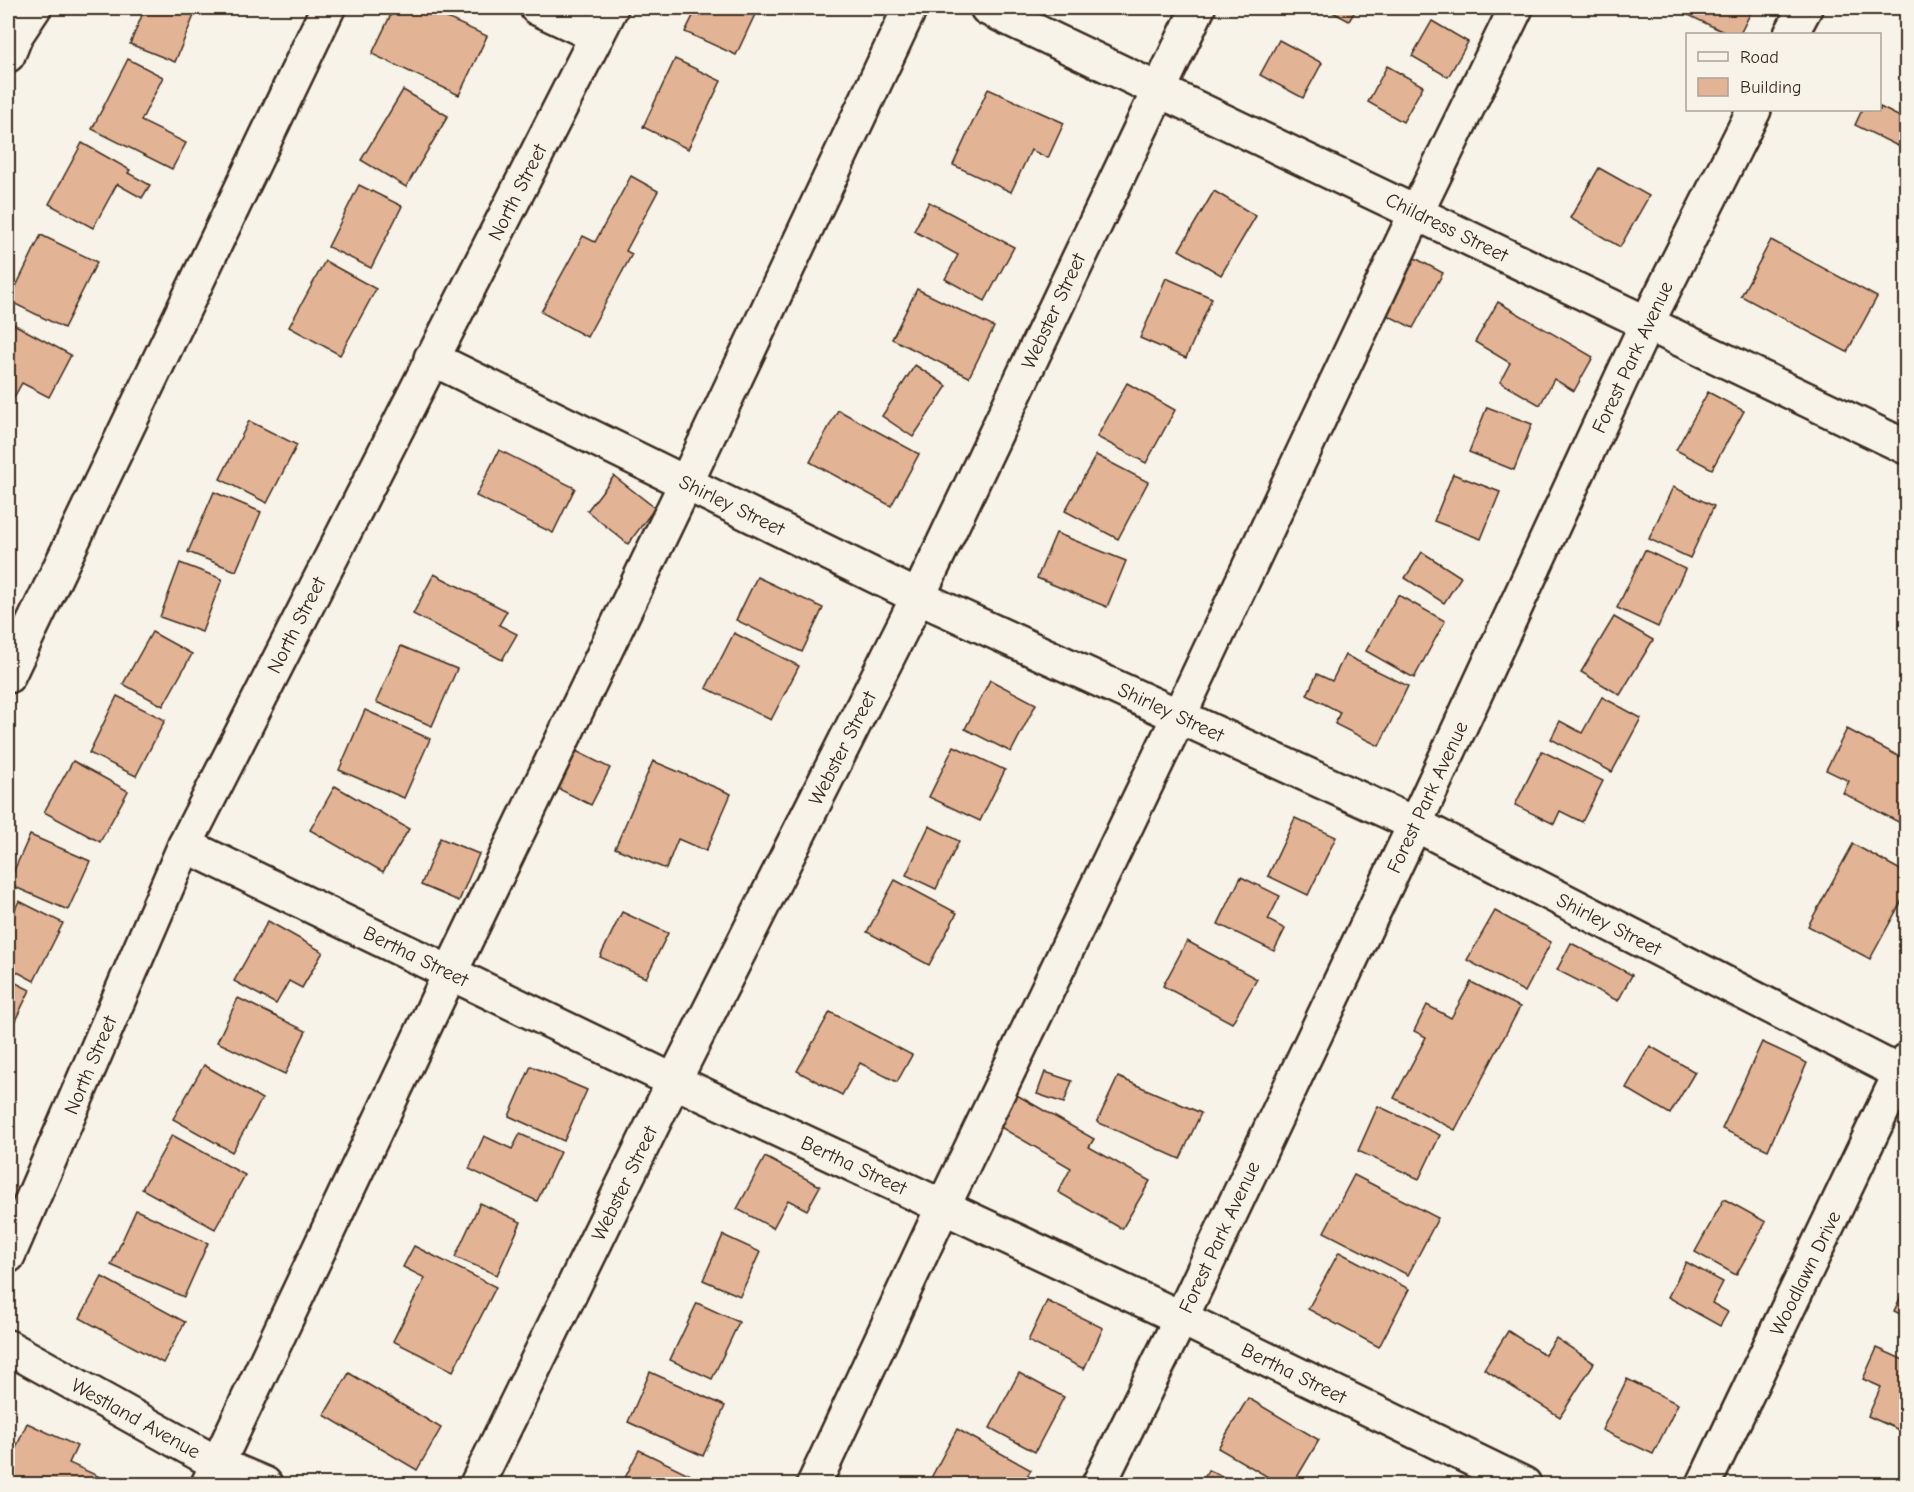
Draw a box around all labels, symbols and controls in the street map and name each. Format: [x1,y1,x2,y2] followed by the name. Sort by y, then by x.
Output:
[1686,33,1881,111] legend
[1740,47,1779,68] text: Road
[1740,77,1802,98] text: Building
[483,139,552,244] street label: North Street
[1382,188,1513,268] street label: Childress Street
[1017,249,1091,373] street label: Webster Street
[1587,278,1678,437] street label: Forest Park Avenue
[675,470,789,541] street label: Shirley Street
[262,572,331,677] street label: North Street
[1114,678,1229,748] street label: Shirley Street
[804,686,882,809] street label: Webster Street
[1382,718,1473,877] street label: Forest Park Avenue
[1553,888,1666,961] street label: Shirley Street
[360,921,473,992] street label: Bertha Street
[59,1011,122,1118] street label: North Street
[587,1121,663,1244] street label: Webster Street
[797,1131,911,1200] street label: Bertha Street
[1174,1158,1265,1317] street label: Forest Park Avenue
[1765,1207,1846,1339] street label: Woodlawn Drive
[1238,1338,1351,1409] street label: Bertha Street
[67,1373,204,1463] street label: Westland Avenue

